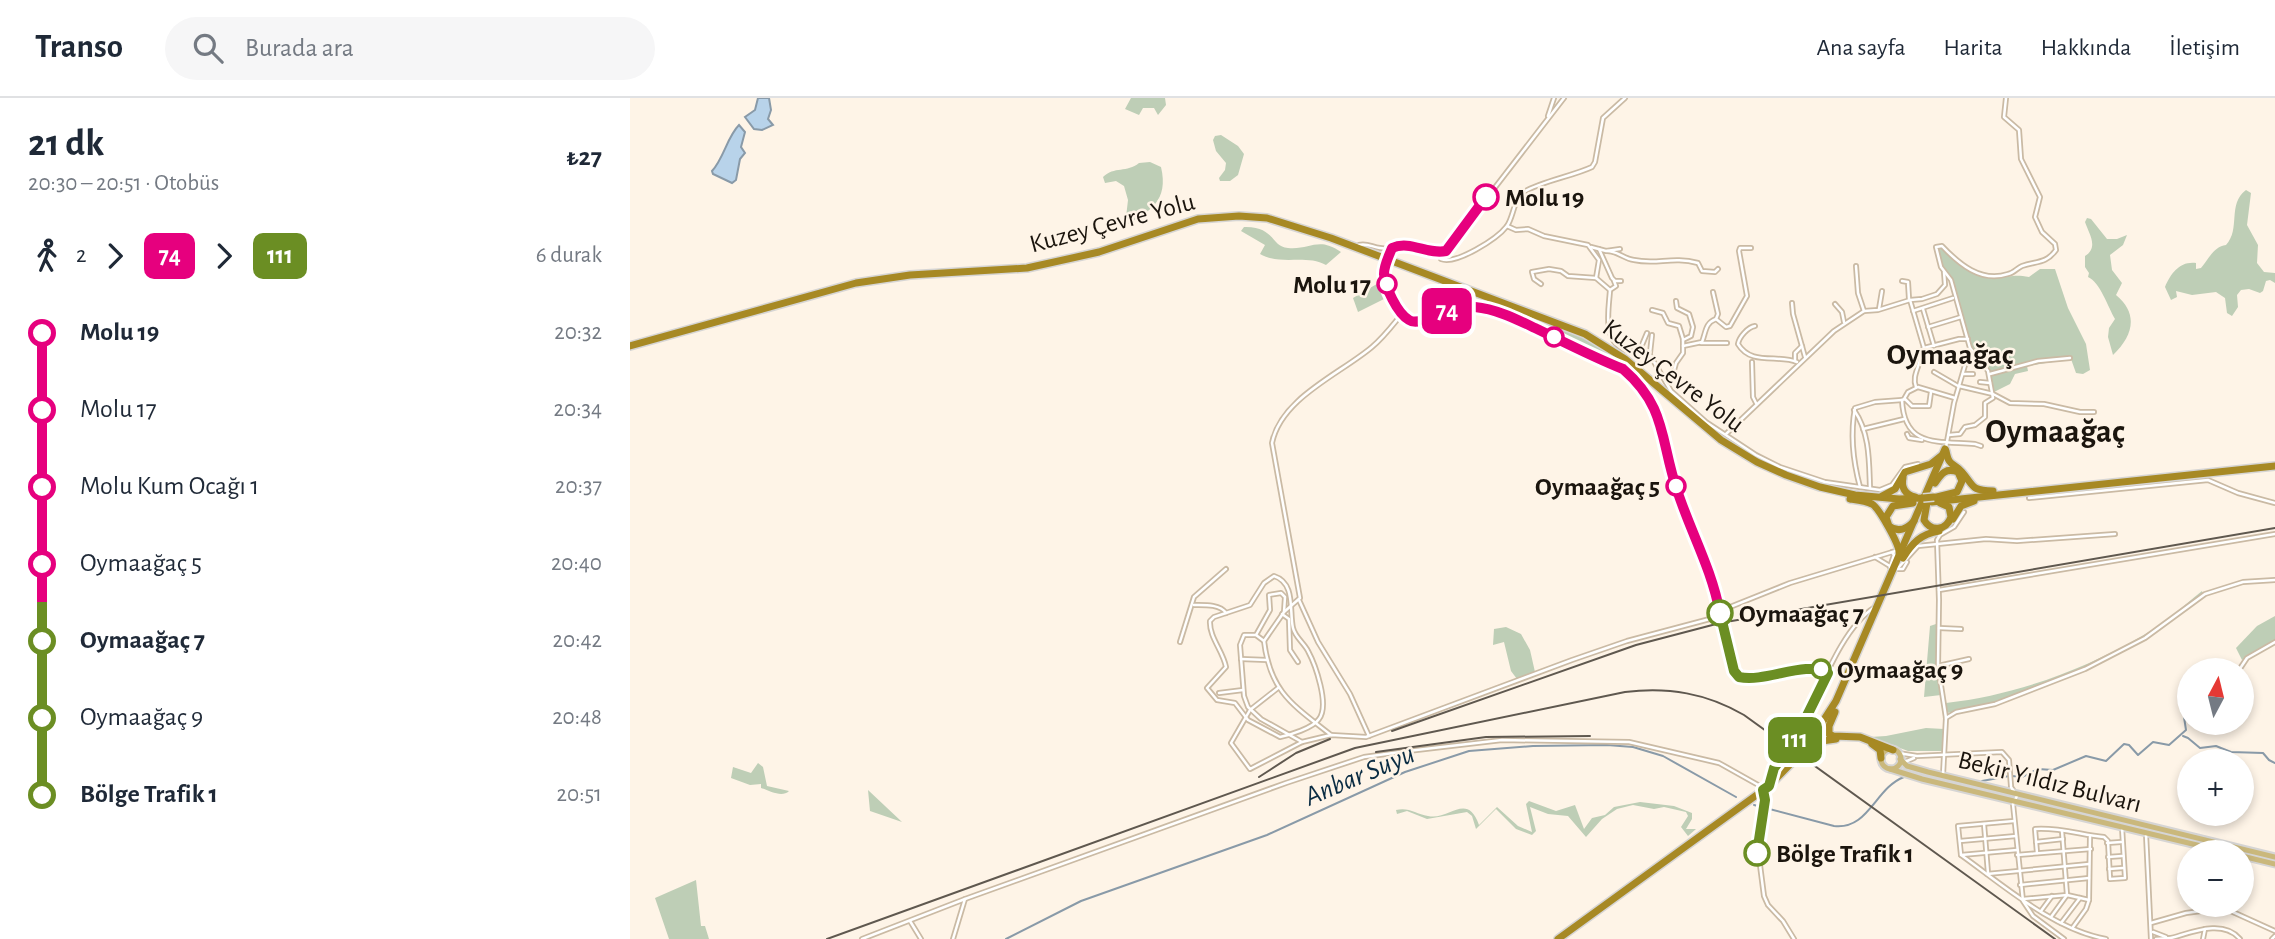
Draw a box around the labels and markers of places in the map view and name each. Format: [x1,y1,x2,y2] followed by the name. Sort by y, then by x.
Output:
[1473,184,1499,210] marker: Molu 19
[1505,185,1584,211] place label: Molu 19
[1293,272,1371,298] place label: Molu 17
[1377,274,1397,294] marker: Molu 17
[1544,327,1564,347] unlabelled marker
[1535,474,1660,500] place label: Oymaağaç 5
[1666,476,1686,496] marker: Oymaağaç 5
[1707,600,1733,626] marker: Oymaağaç 7
[1739,601,1864,627] place label: Oymaağaç 7
[1837,657,1963,683] place label: Oymaağaç 9
[1811,659,1831,679] marker: Oymaağaç 9
[1744,840,1770,866] marker: Bölge Trafik 1
[1776,841,1914,867] place label: Bölge Trafik 1

